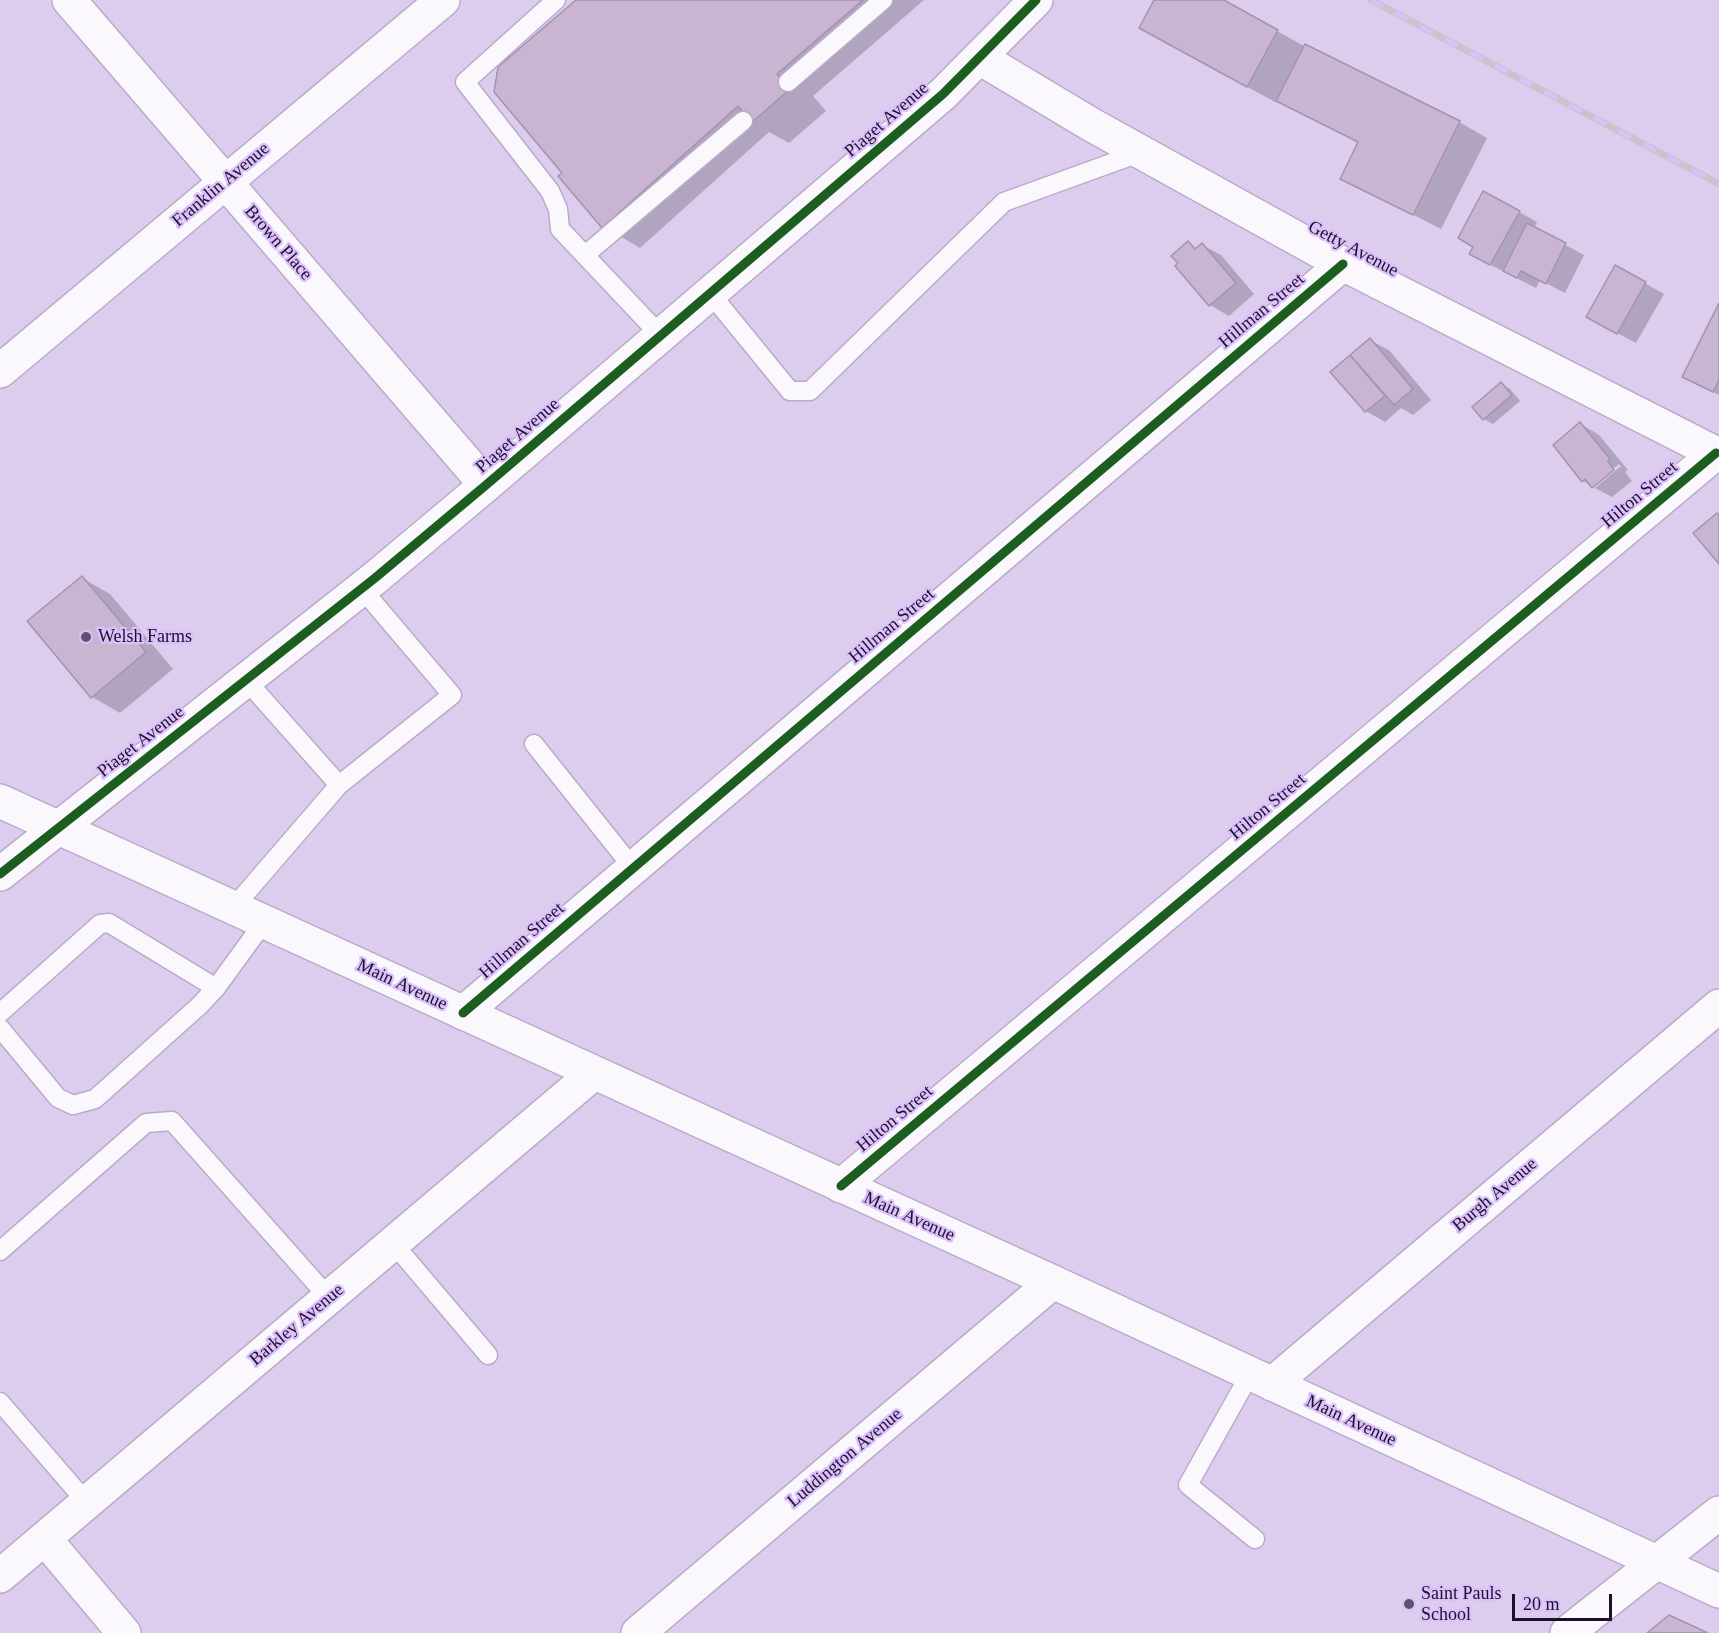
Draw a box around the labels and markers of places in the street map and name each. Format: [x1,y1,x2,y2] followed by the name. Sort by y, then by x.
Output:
[98,626,192,648] place label: Welsh Farms
[79,630,93,644] marker: Welsh Farms
[1421,1583,1502,1626] place label: Saint Pauls School
[1402,1597,1416,1611] marker: Saint Pauls School

